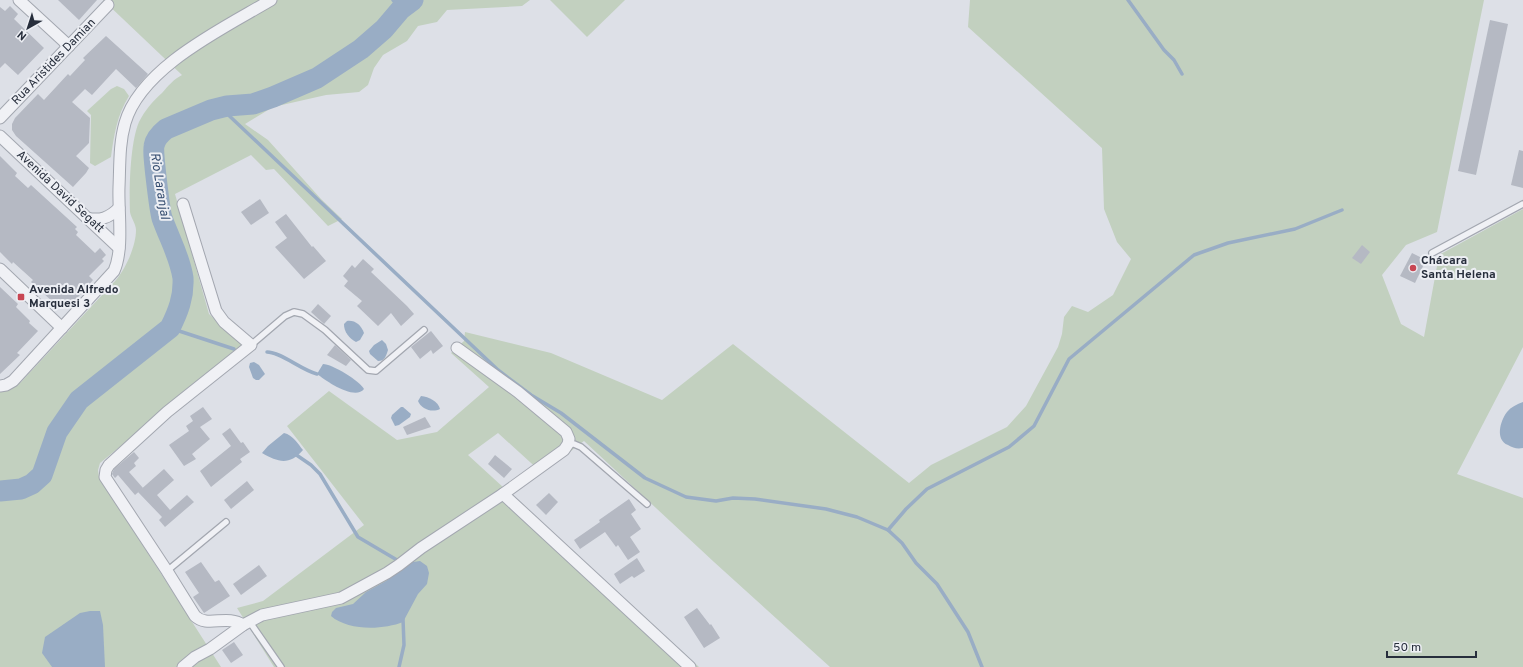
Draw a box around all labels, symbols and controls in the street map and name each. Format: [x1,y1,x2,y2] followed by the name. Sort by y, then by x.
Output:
[8,8,48,48] north arrow
[9,15,99,109] street label: Rua Aristides Damian
[15,27,30,43] text: N
[13,147,107,237] street label: Avenida David Segatt
[146,152,172,221] water label: Rio Laranjal
[1421,253,1496,283] place label: Chácara Santa Helena
[1408,263,1418,273] marker: Chácara Santa Helena
[29,282,119,312] place label: Avenida Alfredo Marquesi 3
[16,292,26,302] marker: Avenida Alfredo Marquesi 3
[1387,633,1476,659] scale bar
[1393,640,1421,656] text: 50 m

